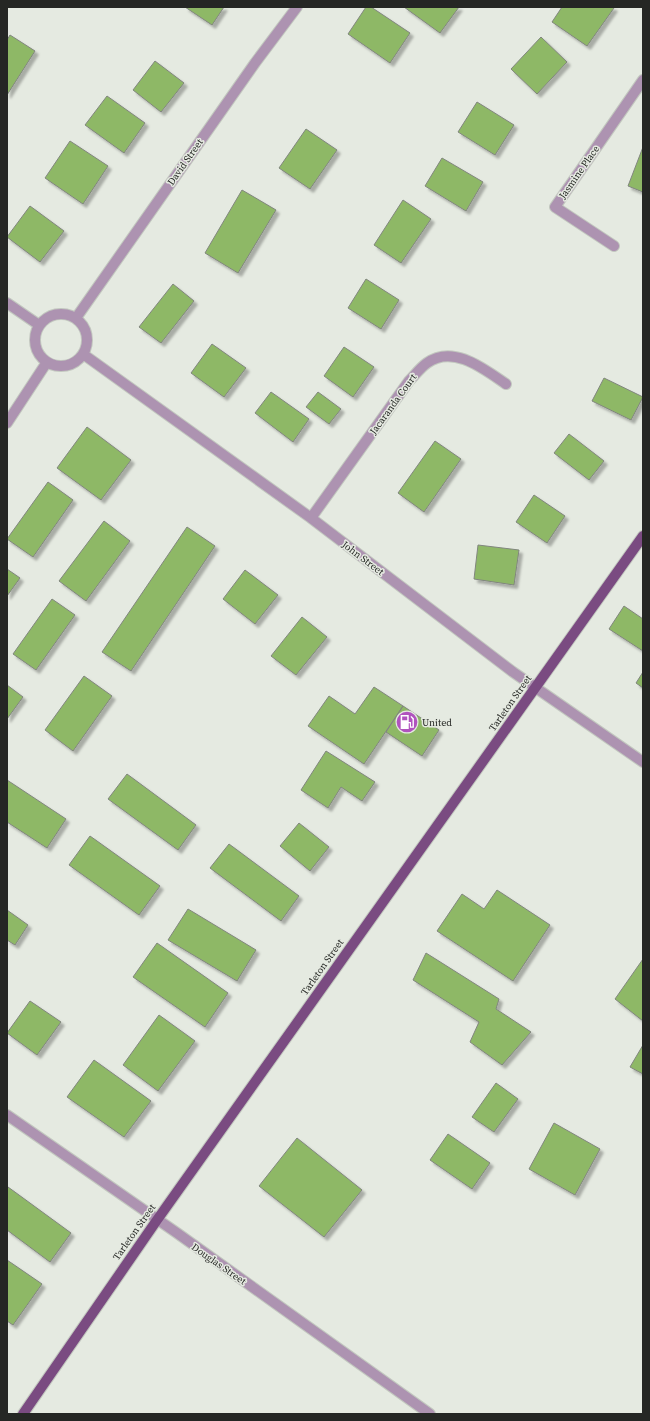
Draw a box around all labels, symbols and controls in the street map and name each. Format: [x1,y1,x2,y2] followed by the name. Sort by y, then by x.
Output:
[164,136,206,188] street label: David Street
[555,143,602,202] street label: Jasmine Place
[366,370,420,438] street label: Jacaranda Court
[339,537,387,578] street label: John Street
[486,672,535,734] street label: Tarleton Street
[394,709,420,735] fuel station icon: United
[422,716,452,729] place label: United
[298,936,347,998] street label: Tarleton Street
[110,1201,159,1263] street label: Tarleton Street
[189,1240,249,1288] street label: Douglas Street

